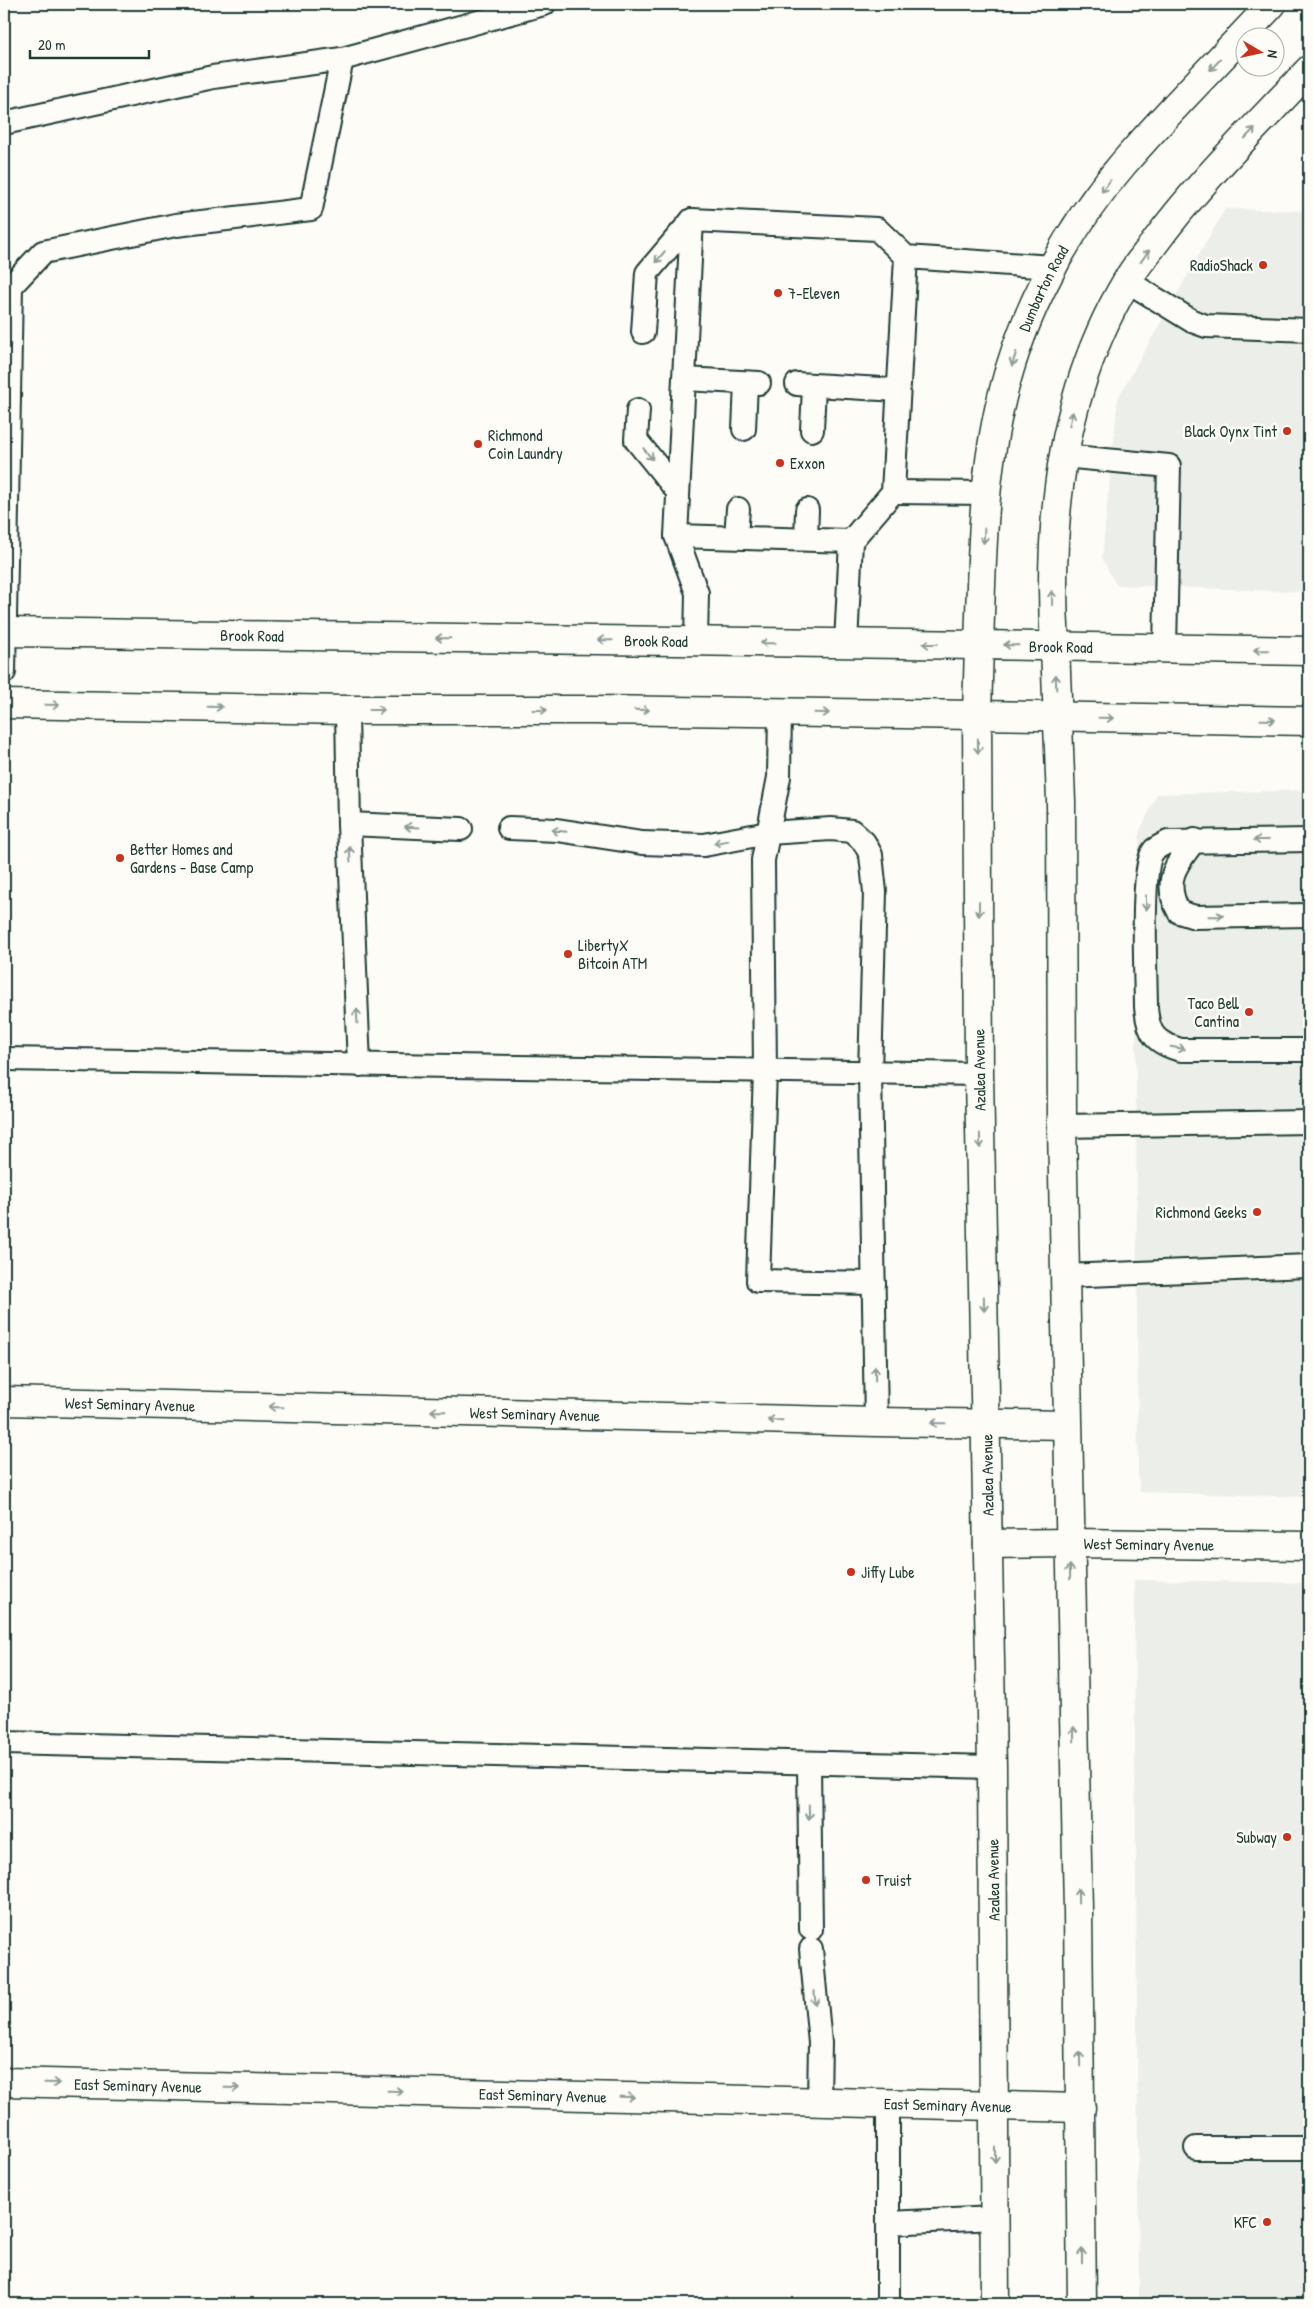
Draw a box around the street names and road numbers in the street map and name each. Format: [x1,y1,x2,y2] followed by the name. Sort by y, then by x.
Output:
[1013,241,1073,335] street label: Dumbarton Road
[220,624,284,647] street label: Brook Road
[624,629,688,652] street label: Brook Road
[1029,635,1093,658] street label: Brook Road
[967,1028,991,1111] street label: Azalea Avenue
[64,1391,196,1417] street label: West Seminary Avenue
[469,1401,601,1426] street label: West Seminary Avenue
[975,1433,999,1516] street label: Azalea Avenue
[1084,1532,1215,1556] street label: West Seminary Avenue
[981,1838,1005,1921] street label: Azalea Avenue
[74,2073,203,2098] street label: East Seminary Avenue
[479,2082,608,2108] street label: East Seminary Avenue
[884,2092,1012,2117] street label: East Seminary Avenue

